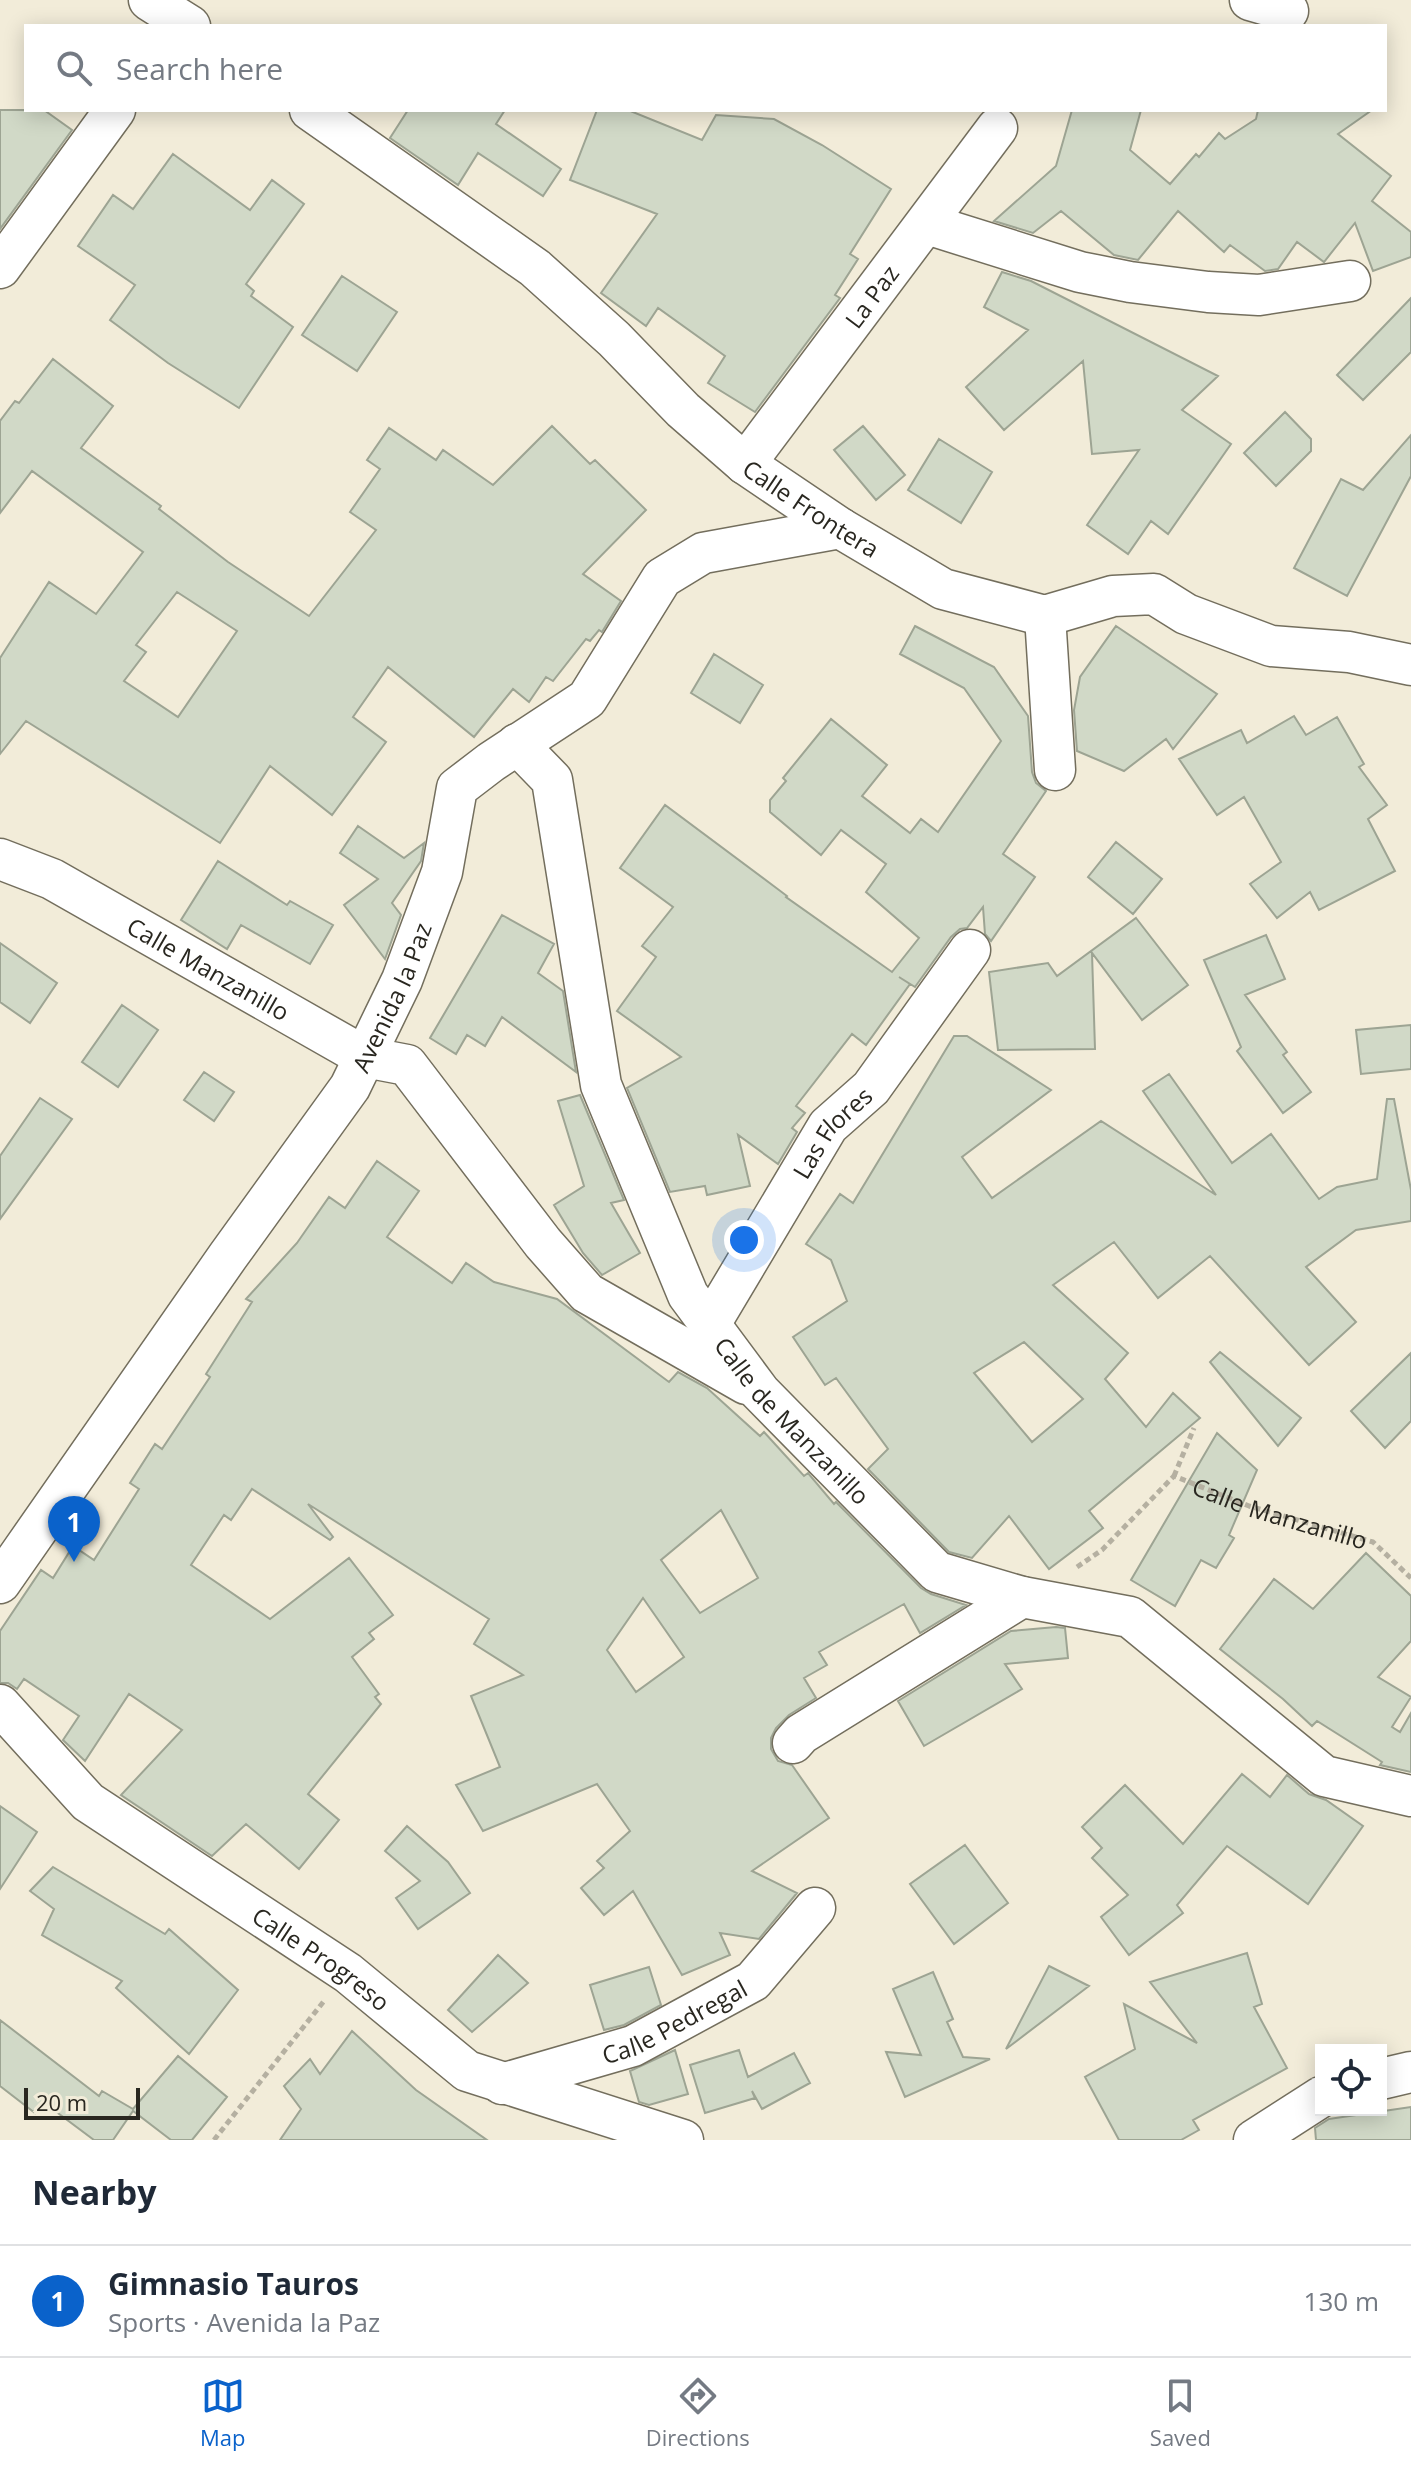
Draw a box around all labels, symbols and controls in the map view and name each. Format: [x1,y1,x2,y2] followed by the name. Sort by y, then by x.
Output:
[24,24,1387,112] search box
[52,46,96,90] icon: search
[116,48,283,89] text: Search here
[836,258,906,334] street label: La Paz
[737,451,886,564] street label: Calle Frontera
[121,909,296,1027] street label: Calle Manzanillo
[343,918,438,1077] street label: Avenida la Paz
[784,1078,879,1184] street label: Las Flores
[724,1220,764,1260] your location
[708,1330,878,1511] street label: Calle de Manzanillo
[1188,1469,1371,1556] street label: Calle Manzanillo
[48,1496,100,1562] pin: 1
[246,1898,397,2018] street label: Calle Progreso
[598,1971,752,2071] street label: Calle Pedregal
[1315,2044,1387,2116] map controls
[1315,2044,1387,2116] button: locate
[24,2084,140,2120] scale bar
[36,2087,87,2117] text: 20 m
[32,2169,157,2215] text: Nearby
[108,2263,359,2304] text: Gimnasio Tauros
[51,2283,65,2319] text: 1
[1304,2283,1379,2319] text: 130 m
[108,2304,380,2340] text: Sports · Avenida la Paz
[200,2374,246,2452] tab: Map
[646,2374,750,2452] tab: Directions
[1150,2374,1211,2452] tab: Saved

